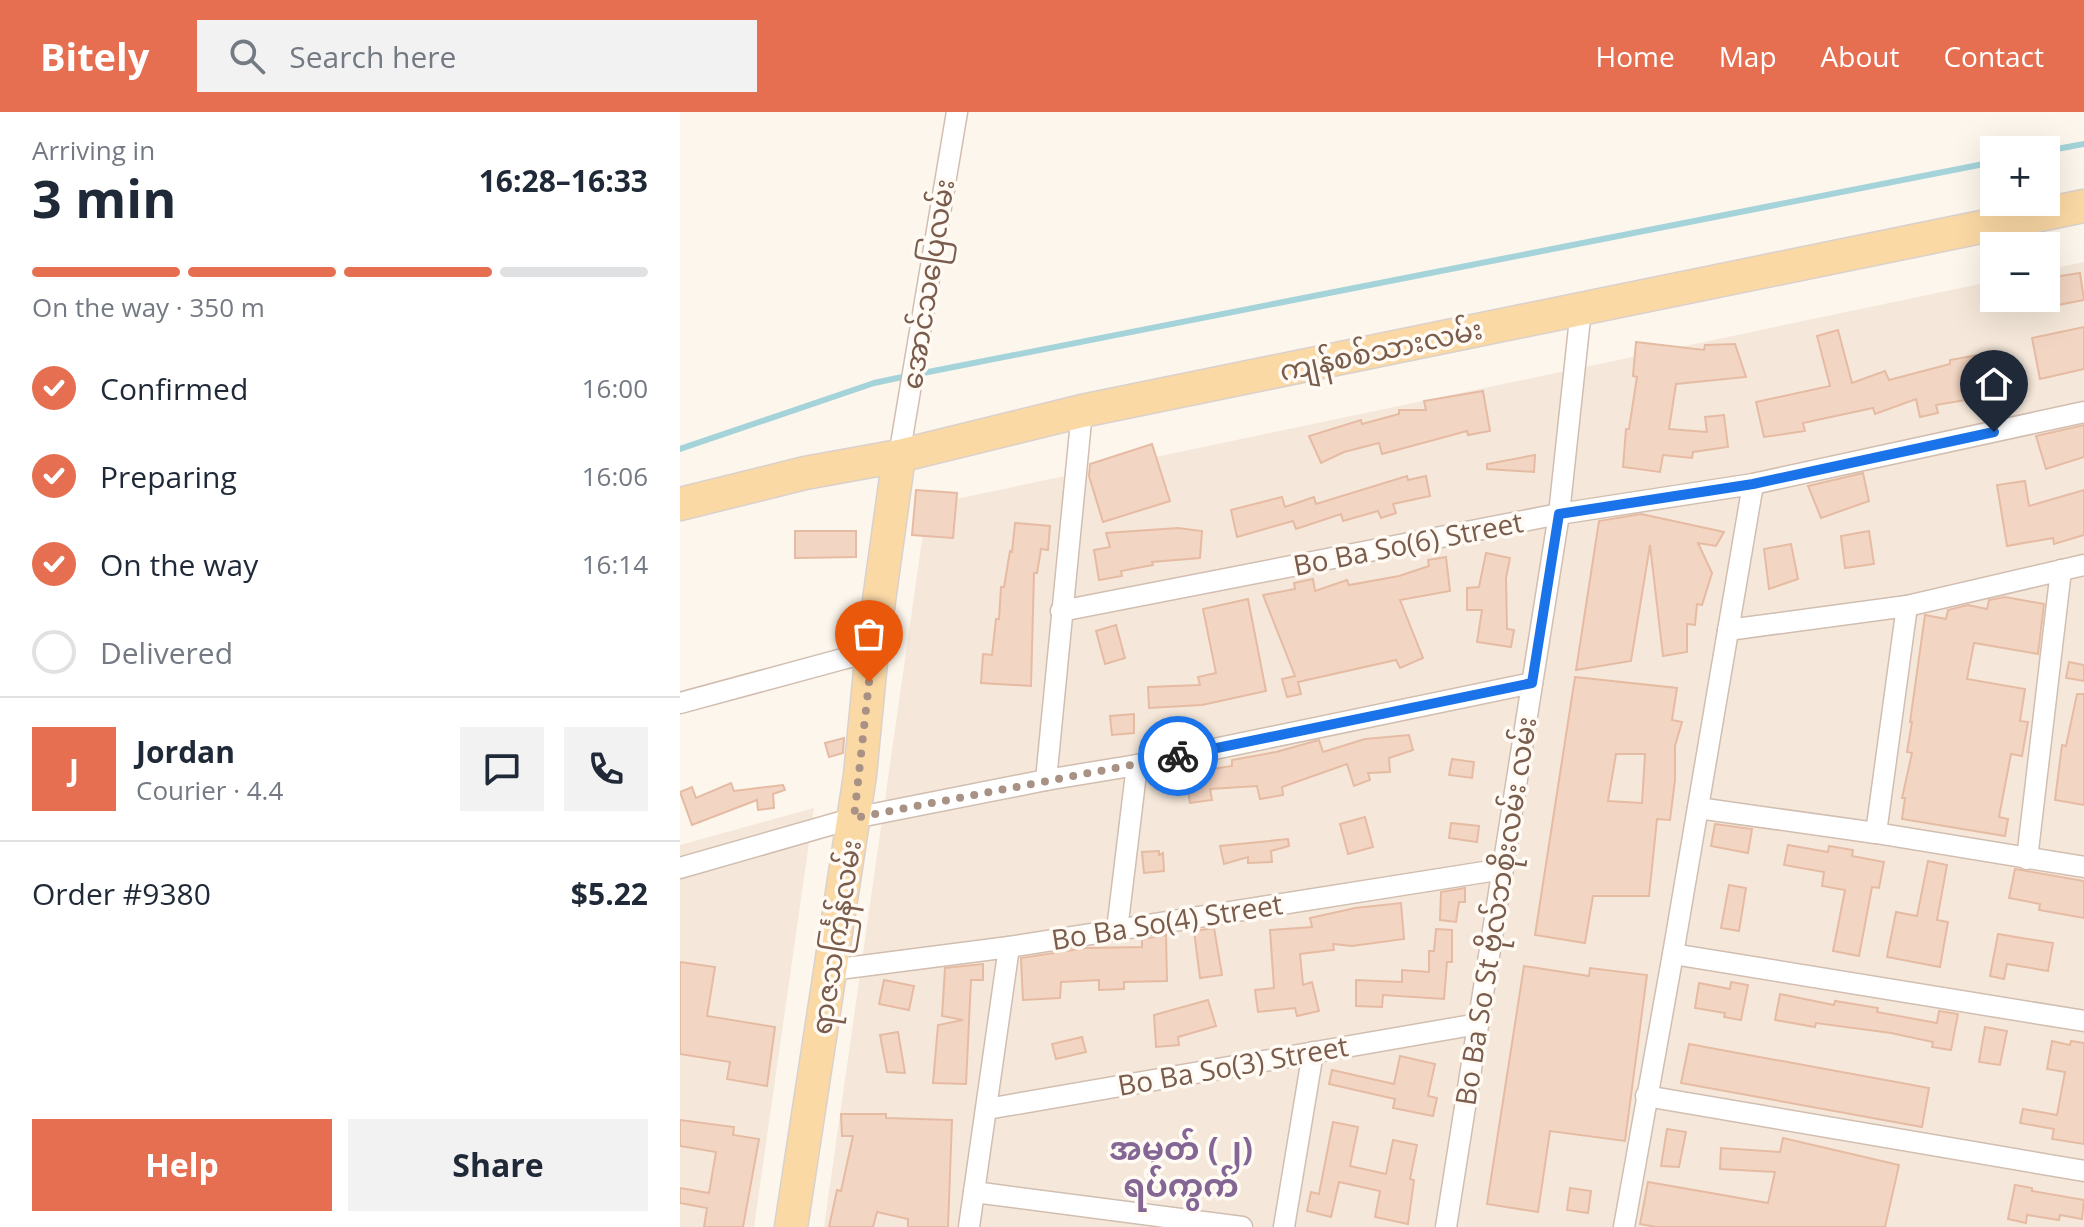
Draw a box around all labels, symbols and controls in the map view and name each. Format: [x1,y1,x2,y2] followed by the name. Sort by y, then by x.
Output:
[197,20,757,92] search box
[40,30,149,82] text: Bitely
[225,34,269,78] icon: search
[289,36,456,77] text: Search here
[1596,37,1675,75] text: Home
[1719,37,1777,75] text: Map
[1821,37,1899,75] text: About
[1943,37,2044,75] text: Contact
[32,132,155,168] text: Arriving in
[1980,136,2060,312] map controls
[1980,136,2060,216] button: +
[479,160,648,201] text: 16:28–16:33
[32,162,176,233] text: 3 min
[892,176,967,393] street label: အောင်သပြေလမ်း
[1980,232,2060,312] button: −
[32,289,265,325] text: On the way · 350 m
[1276,309,1487,394] street label: ကျန်စစ်သားလမ်း
[1960,350,2028,432] pin
[1972,362,2016,406] icon: home
[32,366,76,410] icon: check
[100,368,248,409] text: Confirmed
[582,370,648,406] text: 16:00
[32,454,76,498] icon: check
[100,456,237,497] text: Preparing
[582,458,648,494] text: 16:06
[1290,502,1526,584] street label: Bo Ba So(6) Street
[32,542,76,586] icon: check
[100,544,258,585] text: On the way
[582,546,648,582] text: 16:14
[835,600,903,682] pin
[847,612,891,656] icon: bag
[100,632,233,673] text: Delivered
[1445,714,1549,1109] street label: Bo Ba So St ဗိုလ်ဘစိုးလမ်း လမ်း
[1138,716,1218,796] courier
[460,727,544,811] button: chat
[564,727,648,811] button: phone
[136,731,235,772] text: Jordan
[1156,734,1200,778] icon: bike
[69,749,79,790] text: J
[136,772,283,808] text: Courier · 4.4
[801,837,874,1038] street label: ရာဇသင်္ကြန်လမ်း
[32,873,211,914] text: Order #9380
[571,873,648,914] text: $5.22
[1049,884,1285,958] street label: Bo Ba So(4) Street
[1115,1026,1351,1104] street label: Bo Ba So(3) Street
[32,1119,332,1211] button: Help
[348,1119,648,1211] button: Share
[1109,1126,1253,1212] district label: အမှတ် (၂) ရပ်ကွက်

